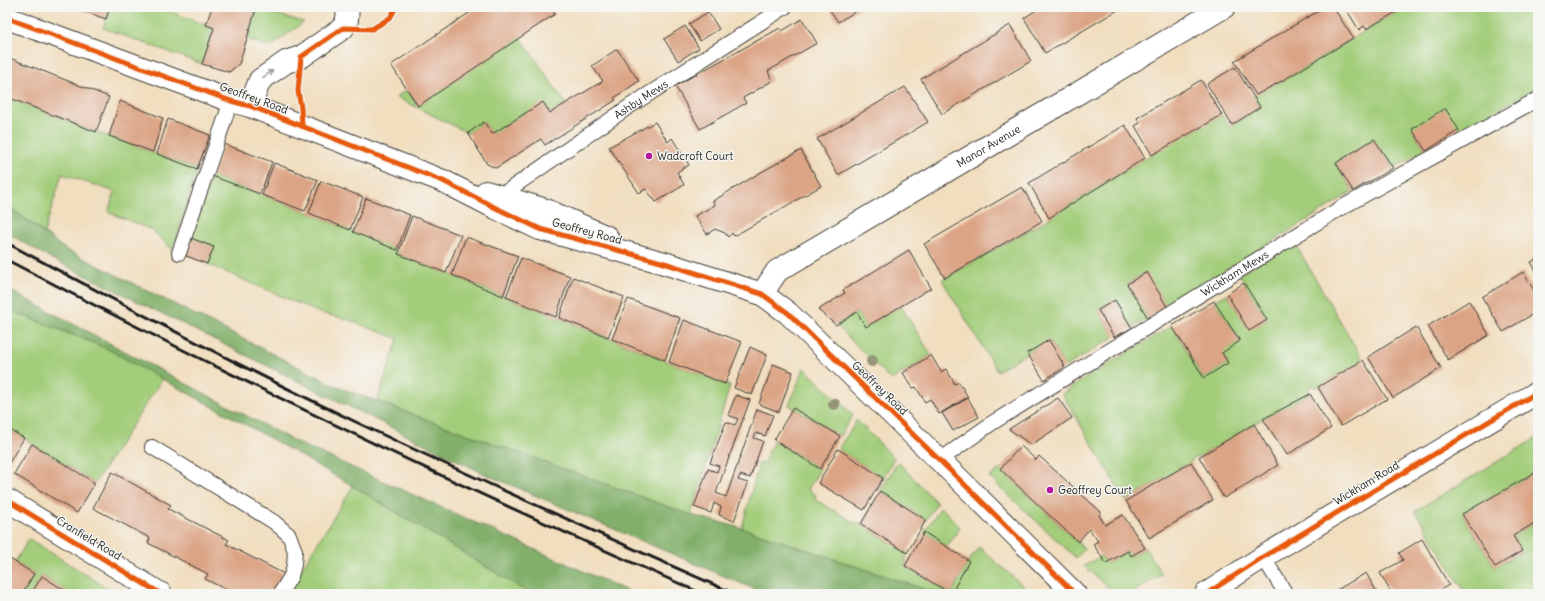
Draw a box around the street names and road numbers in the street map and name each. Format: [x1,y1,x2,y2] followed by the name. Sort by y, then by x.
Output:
[611,77,671,122] street label: Ashby Mews
[218,79,291,117] street label: Geoffrey Road
[954,122,1023,170] street label: Manor Avenue
[550,215,624,247] street label: Geoffrey Road
[1198,247,1271,299] street label: Wickham Mews
[849,358,911,418] street label: Geoffrey Road
[1331,458,1402,508] street label: Wickham Road
[54,513,125,563] street label: Cranfield Road

